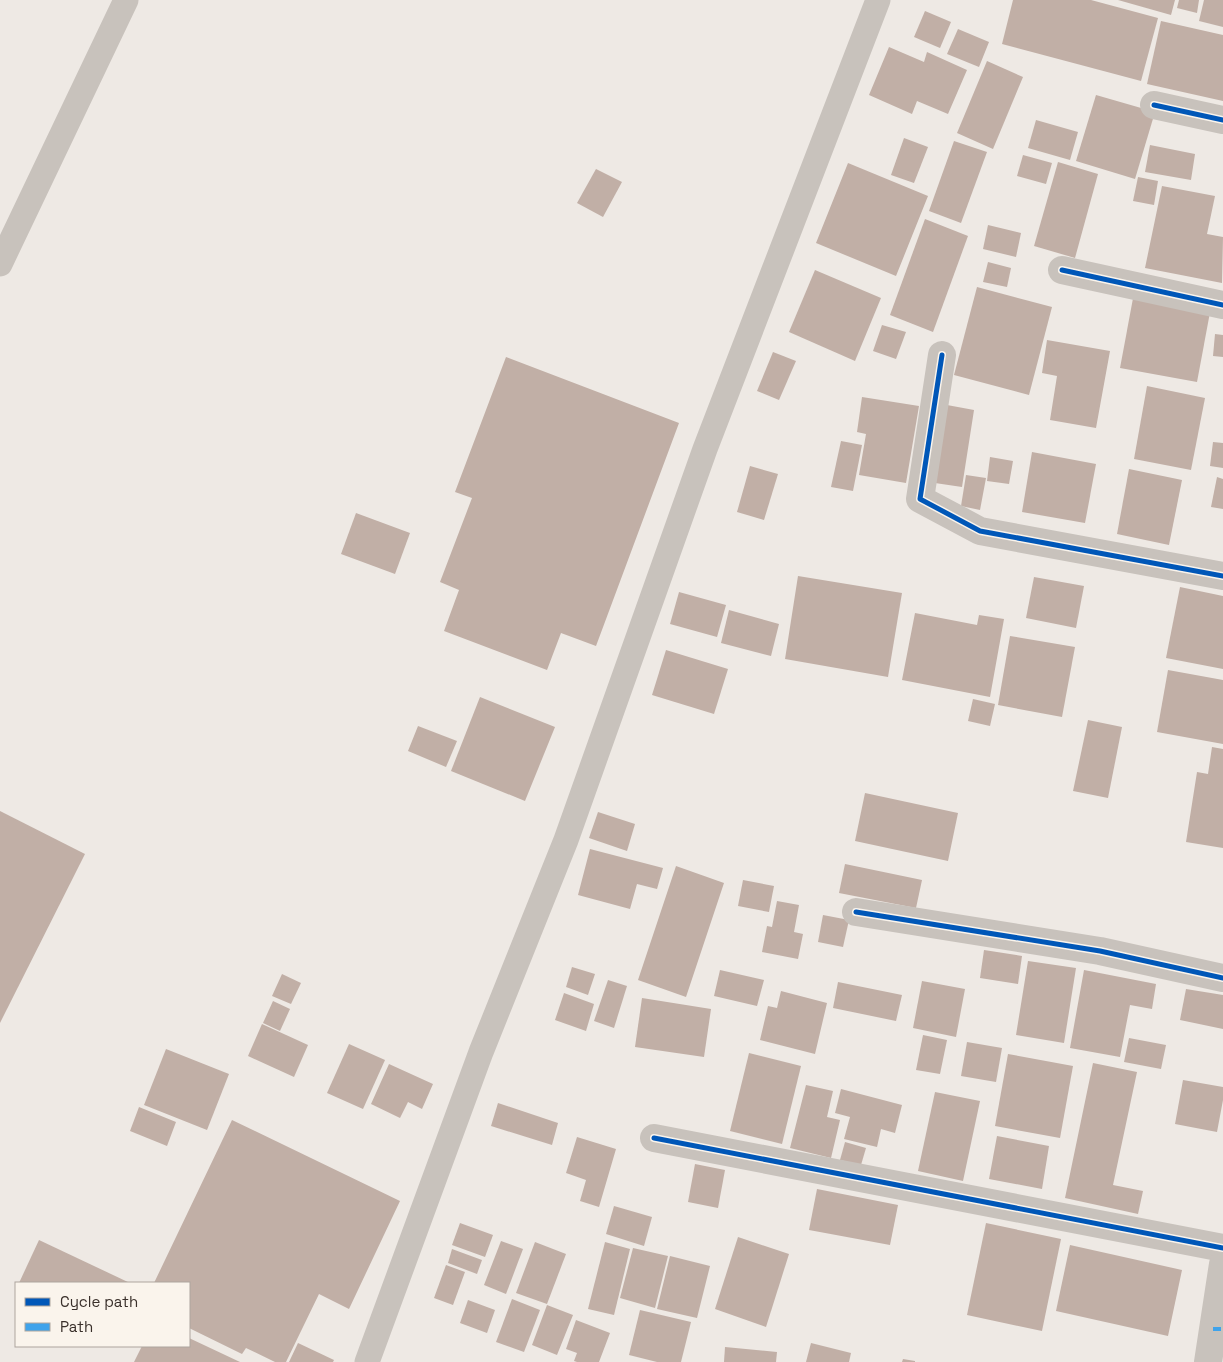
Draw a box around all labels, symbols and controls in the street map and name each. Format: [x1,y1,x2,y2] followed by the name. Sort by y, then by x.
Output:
[15,1282,190,1347] legend
[60,1292,138,1311] text: Cycle path
[60,1317,93,1336] text: Path

